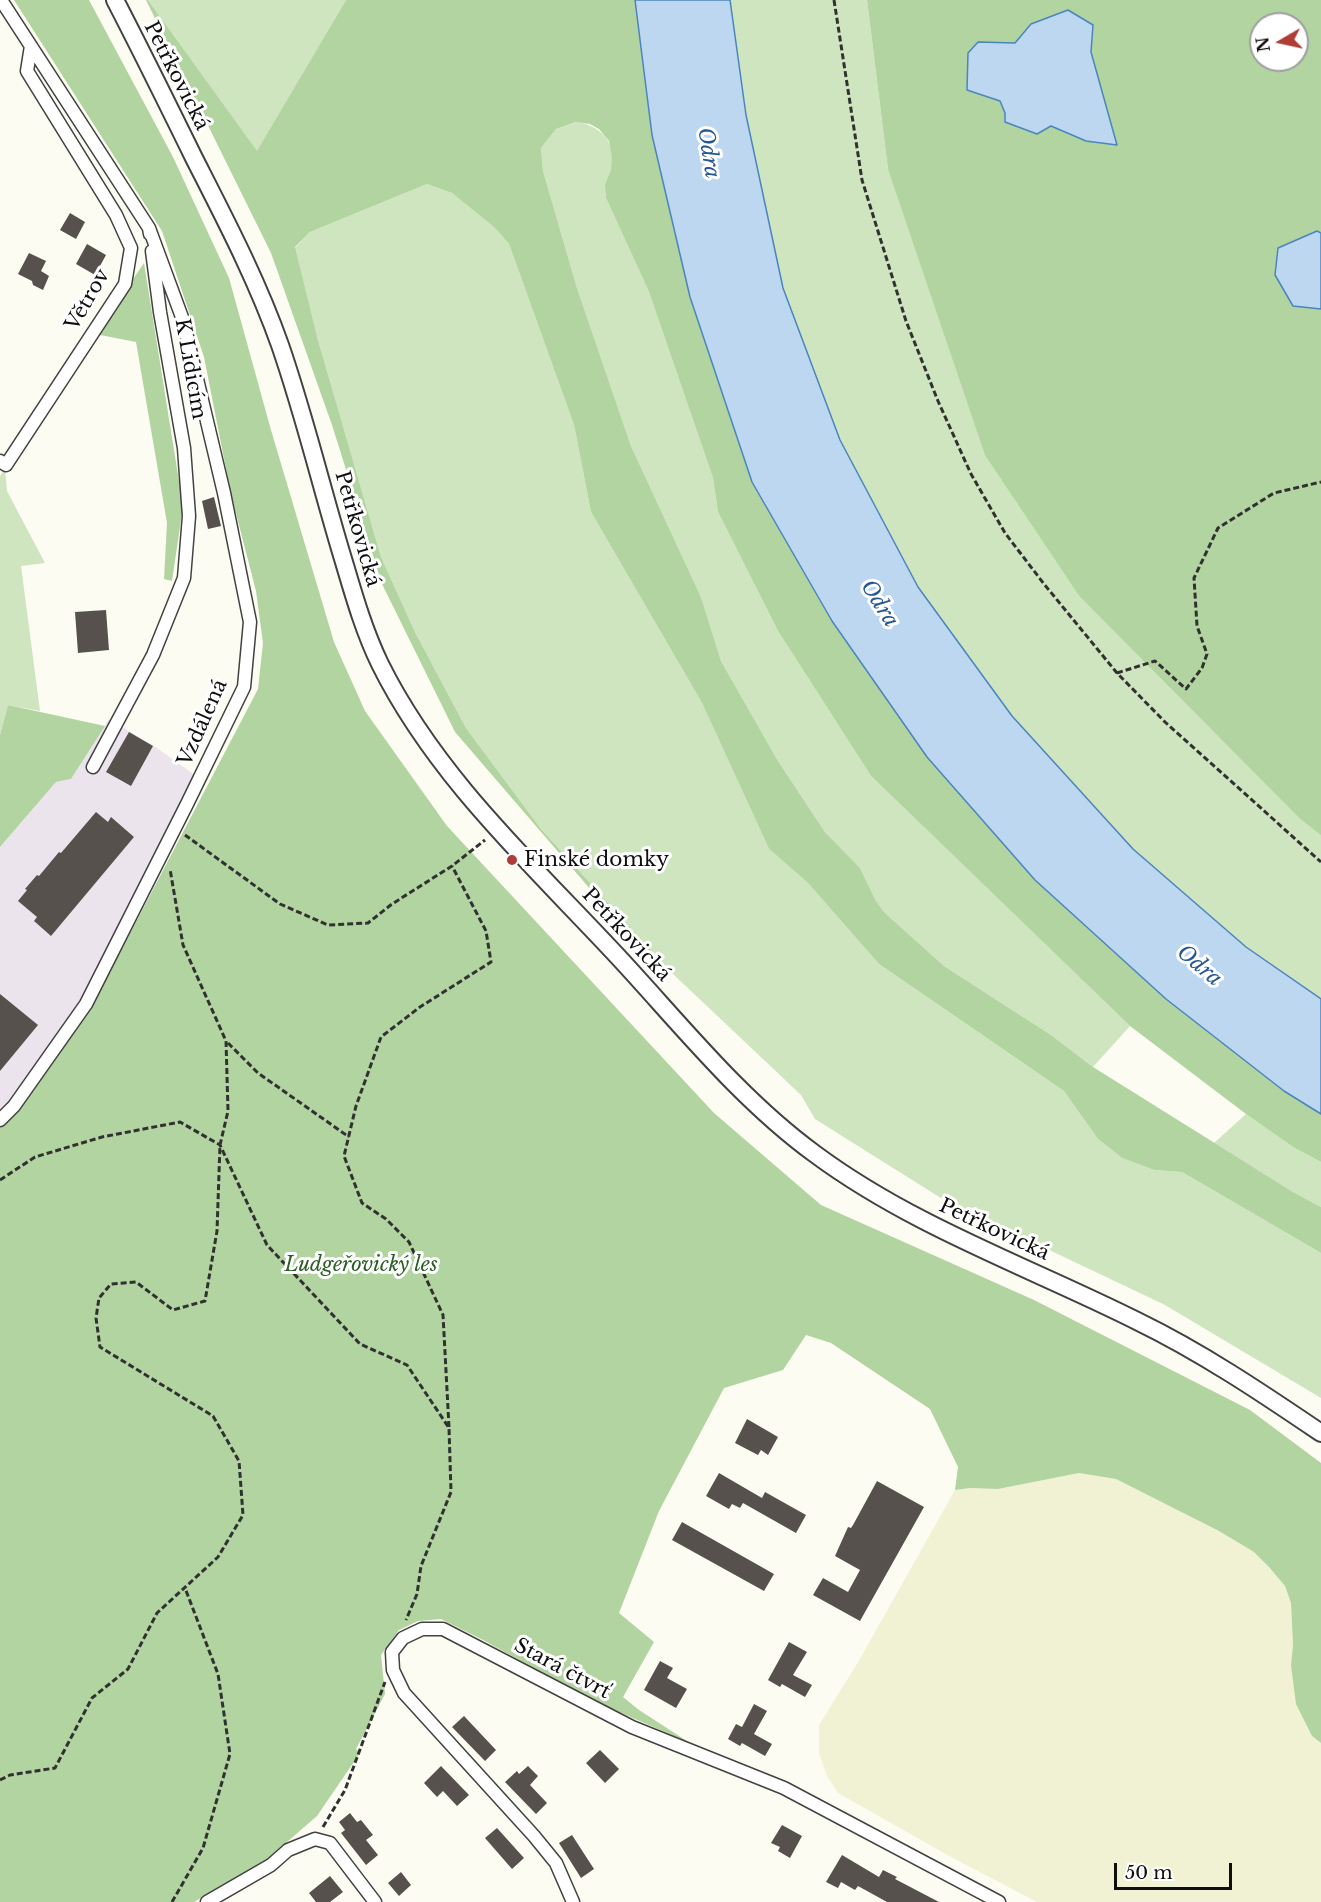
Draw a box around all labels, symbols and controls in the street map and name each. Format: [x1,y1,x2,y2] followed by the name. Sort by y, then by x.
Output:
[1249,12,1309,72] north arrow
[138,17,214,135] street label: Petřkovická
[1252,36,1274,54] text: N
[692,126,724,180] water label: Odra
[61,265,115,335] street label: Větrov
[169,317,211,421] street label: K Lidicím
[329,468,385,590] street label: Petřkovická
[855,576,903,632] water label: Odra
[173,676,233,770] street label: Vzdálená
[524,848,669,872] place label: Finské domky
[505,853,519,867] marker: Finské domky
[577,883,675,987] street label: Petřkovická
[1171,940,1227,992] water label: Odra
[935,1194,1053,1266] street label: Petřkovická
[284,1253,438,1277] park label: Ludgeřovický les
[510,1634,614,1704] street label: Stará čtvrť
[1117,1851,1236,1889] scale bar
[1125,1862,1173,1884] text: 50 m

